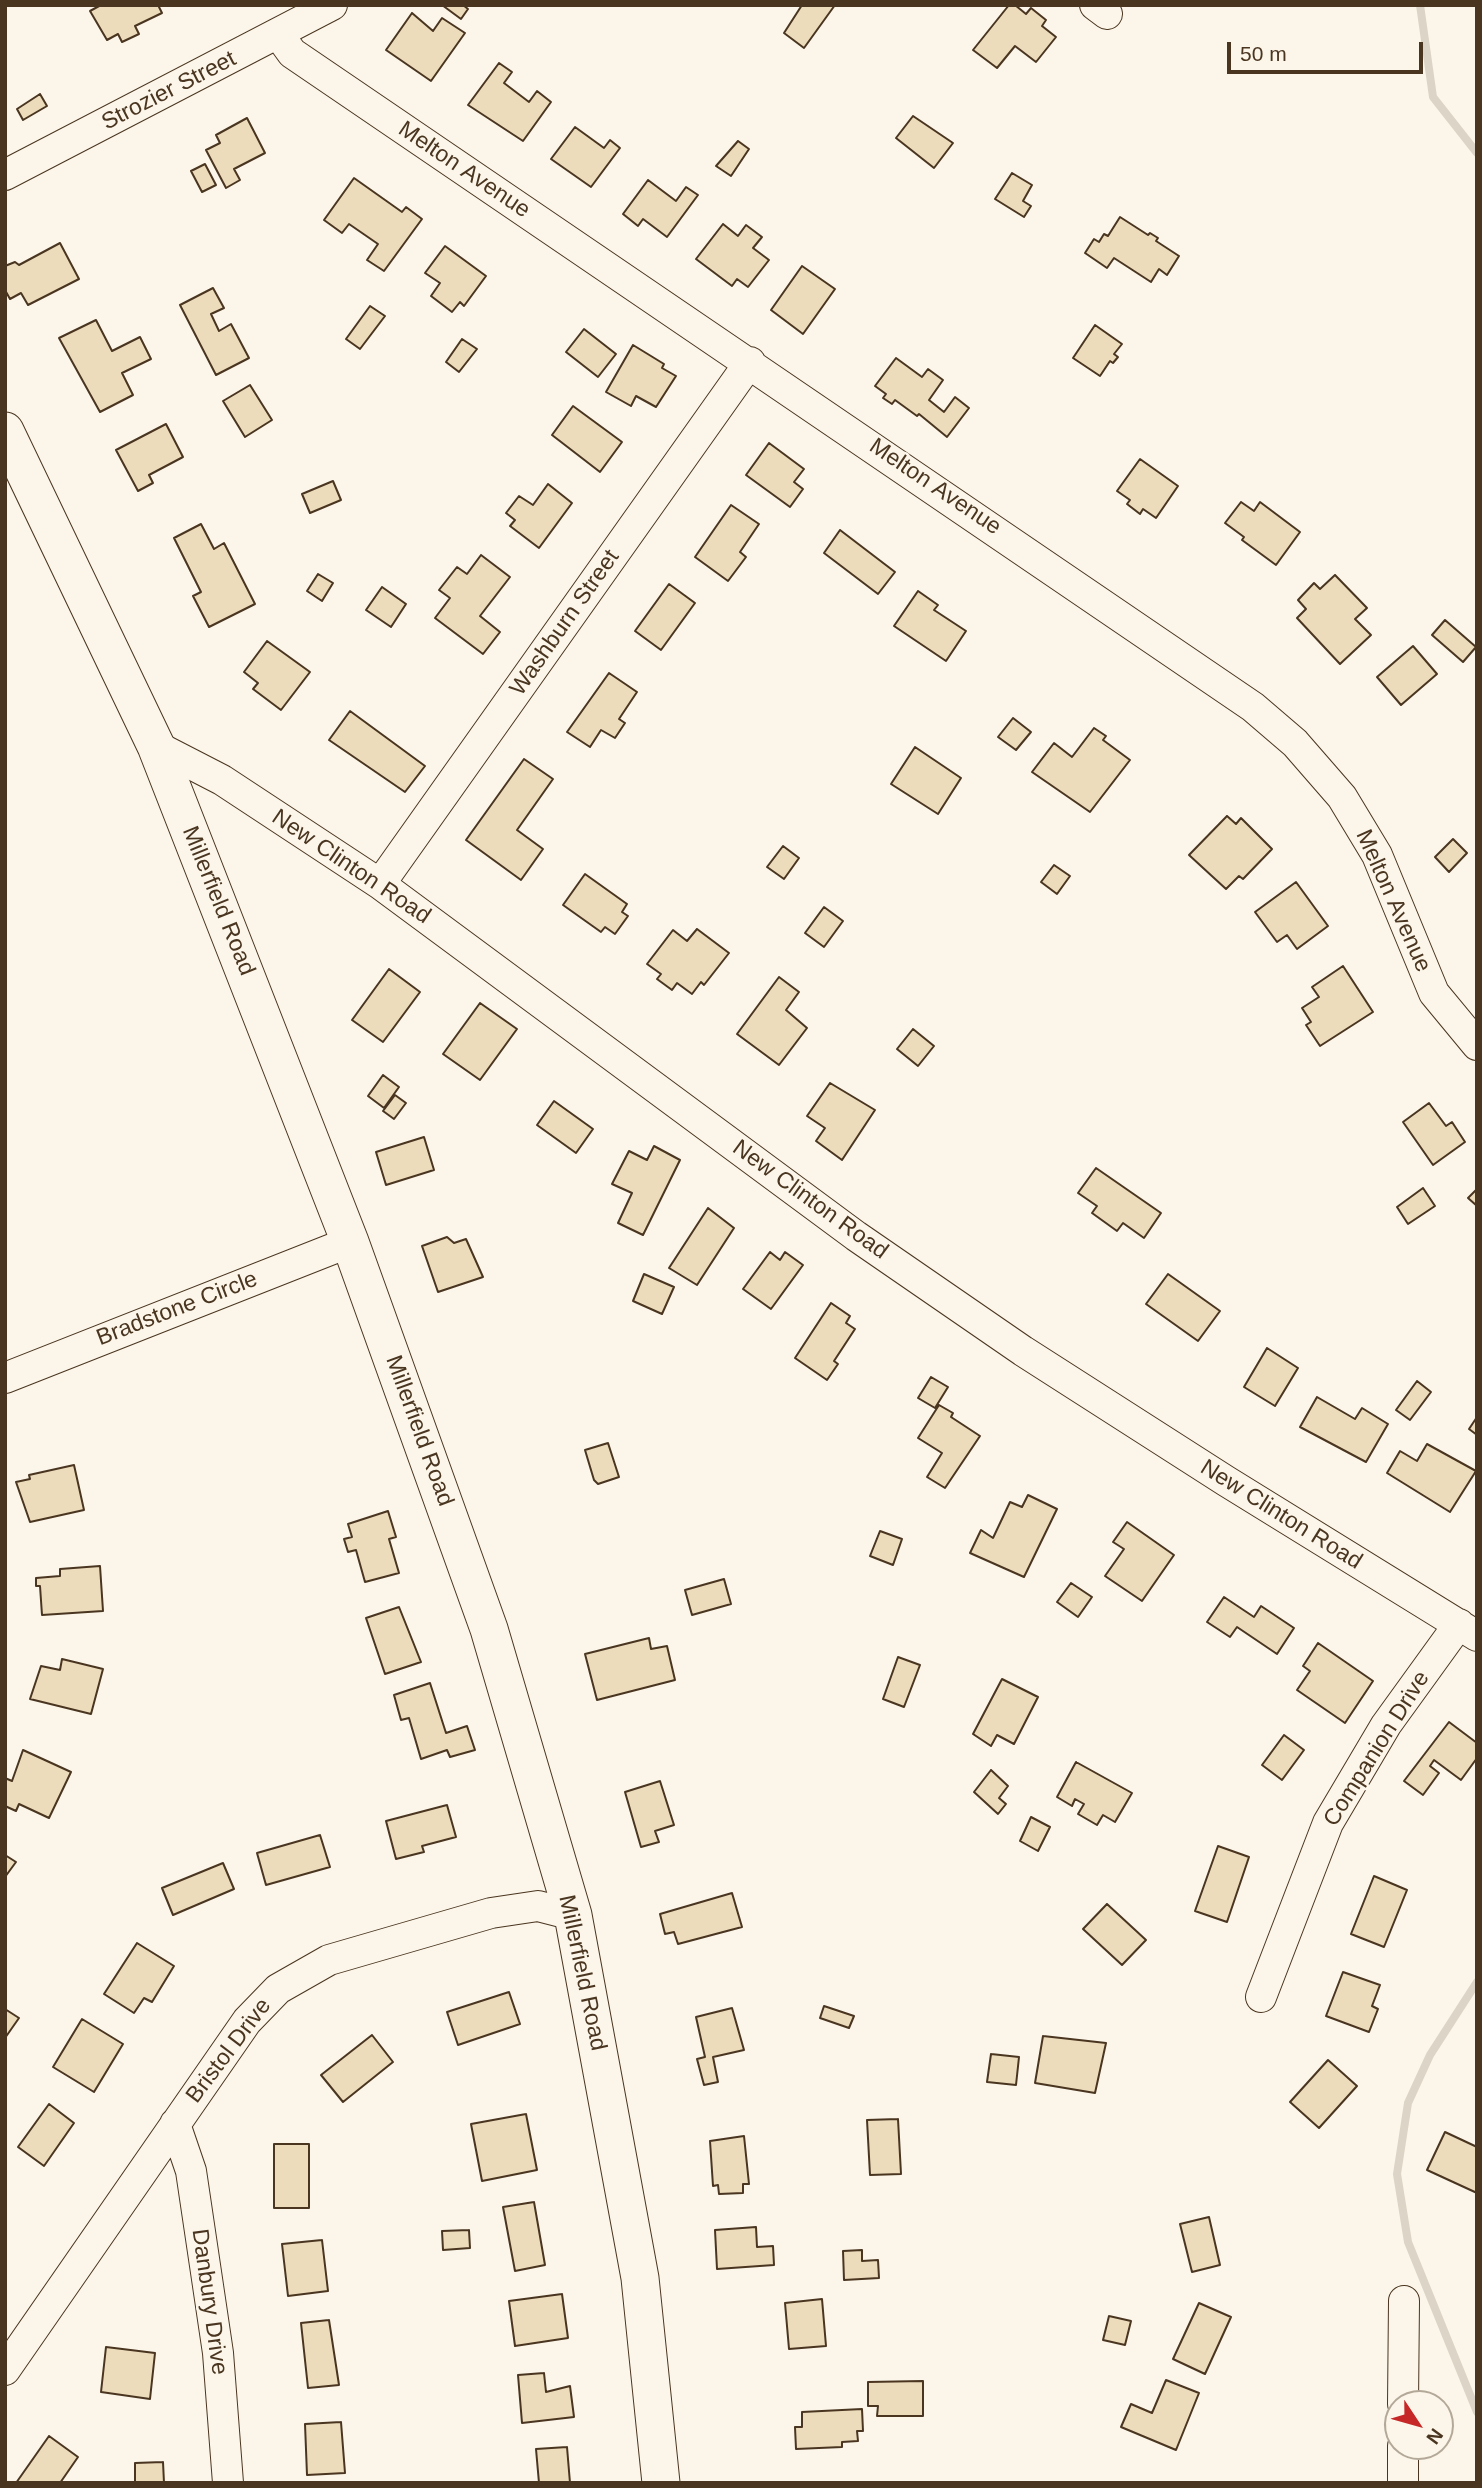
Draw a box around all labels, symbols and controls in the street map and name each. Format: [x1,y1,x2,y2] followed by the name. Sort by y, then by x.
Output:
[1230,28,1426,72] scale bar
[1240,42,1287,65] text: 50 m
[97,45,241,137] street label: Strozier Street
[393,116,535,224] street label: Melton Avenue
[864,433,1006,541] street label: Melton Avenue
[504,545,626,701] street label: Washburn Street
[266,804,436,930] street label: New Clinton Road
[176,822,260,980] street label: Millerfield Road
[1349,825,1437,977] street label: Melton Avenue
[727,1134,893,1266] street label: New Clinton Road
[93,1266,261,1352] street label: Bradstone Circle
[379,1352,459,1510] street label: Millerfield Road
[1195,1454,1367,1576] street label: New Clinton Road
[1318,1666,1436,1832] street label: Companion Drive
[552,1893,612,2053] street label: Millerfield Road
[181,1993,277,2109] street label: Bristol Drive
[185,2227,233,2377] street label: Danbury Drive
[1384,2390,1454,2460] north arrow
[1422,2425,1447,2448] text: N

